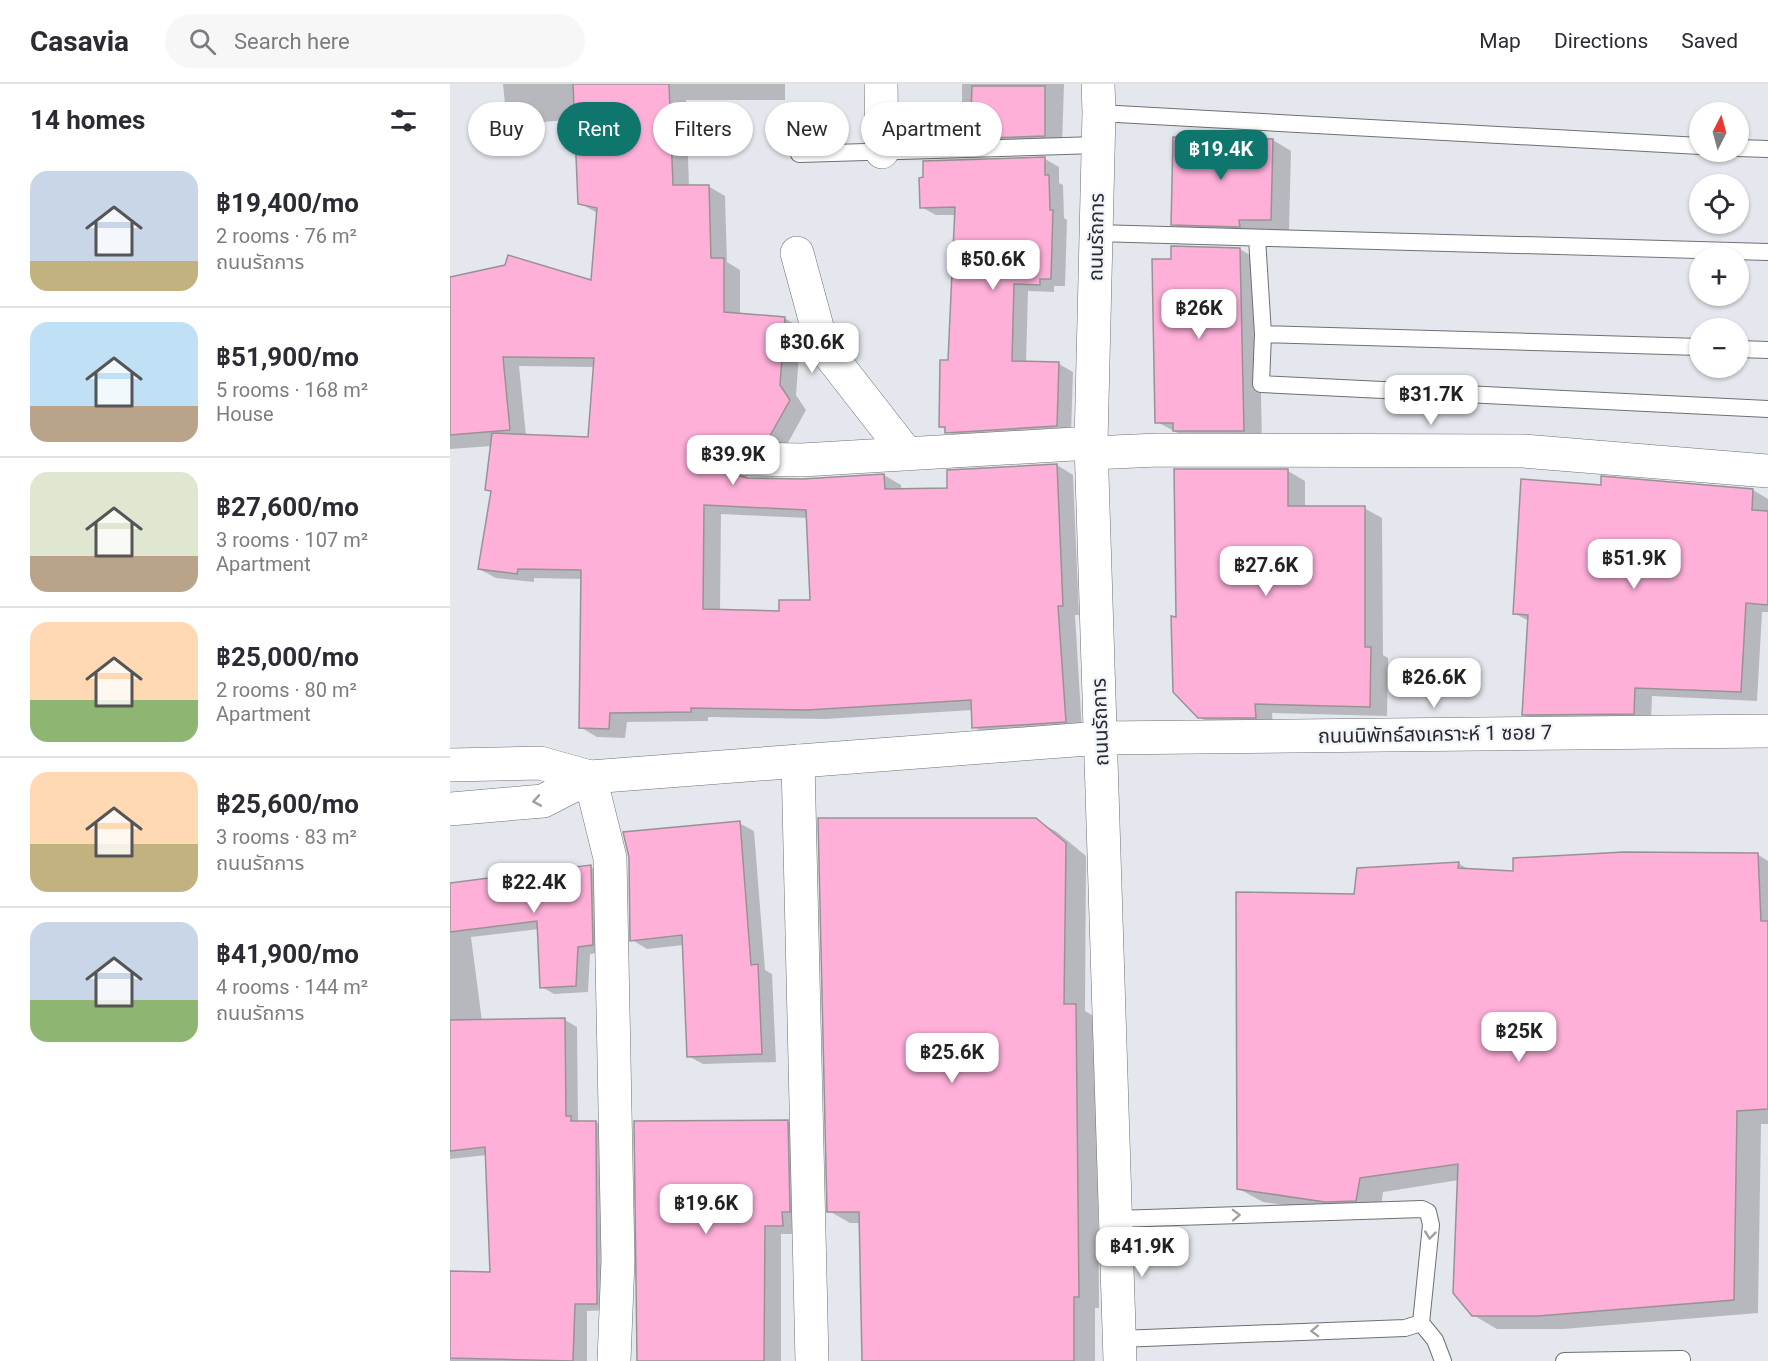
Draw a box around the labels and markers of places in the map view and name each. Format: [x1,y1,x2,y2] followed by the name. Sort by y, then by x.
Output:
[1172,130,1270,181] pin: ฿19.4K
[944,240,1042,291] pin: ฿50.6K
[1163,289,1235,340] pin: ฿26K
[763,323,861,374] pin: ฿30.6K
[1382,375,1480,426] pin: ฿31.7K
[684,435,782,486] pin: ฿39.9K
[1585,539,1683,590] pin: ฿51.9K
[1217,546,1315,597] pin: ฿27.6K
[1385,658,1483,709] pin: ฿26.6K
[485,863,583,914] pin: ฿22.4K
[1483,1012,1555,1063] pin: ฿25K
[903,1033,1001,1084] pin: ฿25.6K
[657,1184,755,1235] pin: ฿19.6K
[1093,1227,1191,1278] pin: ฿41.9K

